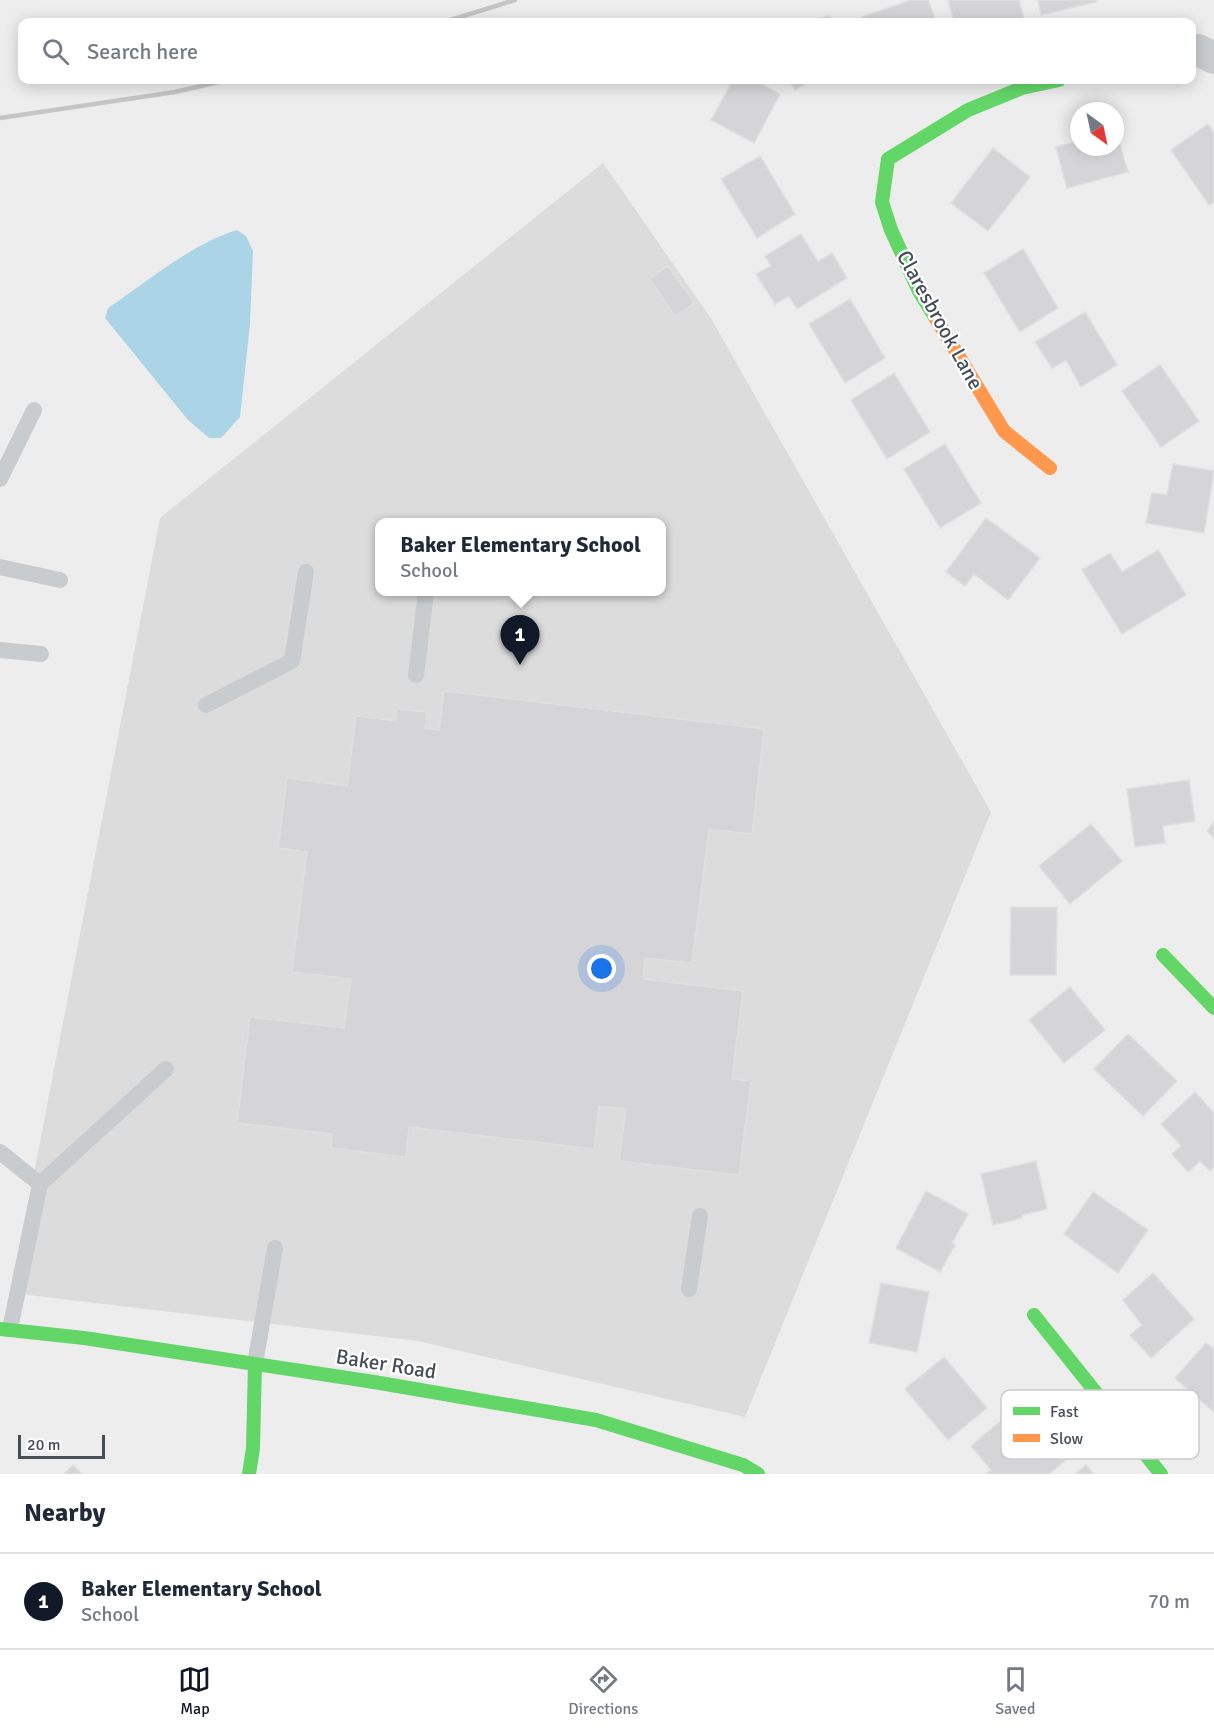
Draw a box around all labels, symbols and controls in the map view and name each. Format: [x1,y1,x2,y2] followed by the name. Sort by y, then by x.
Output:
[18,18,1196,84] search box
[39,35,72,68] icon: search
[87,38,198,65] text: Search here
[1070,102,1124,156] north arrow
[891,246,989,394] street label: Claresbrook Lane
[375,518,666,596] popup
[400,531,641,558] text: Baker Elementary School
[400,558,458,583] text: School
[500,616,540,665] pin: 1
[587,954,616,983] your location
[334,1343,438,1385] street label: Baker Road
[1001,1390,1199,1459] legend
[1050,1402,1079,1422] text: Fast
[1050,1429,1084,1449] text: Slow
[18,1432,105,1460] scale bar
[27,1435,61,1455] text: 20 m
[24,1497,105,1529] text: Nearby
[81,1575,322,1602] text: Baker Elementary School
[38,1589,49,1614] text: 1
[1148,1589,1190,1614] text: 70 m
[81,1602,139,1627] text: School
[178,1663,211,1719] tab: Map
[568,1663,638,1719] tab: Directions
[995,1663,1036,1719] tab: Saved

